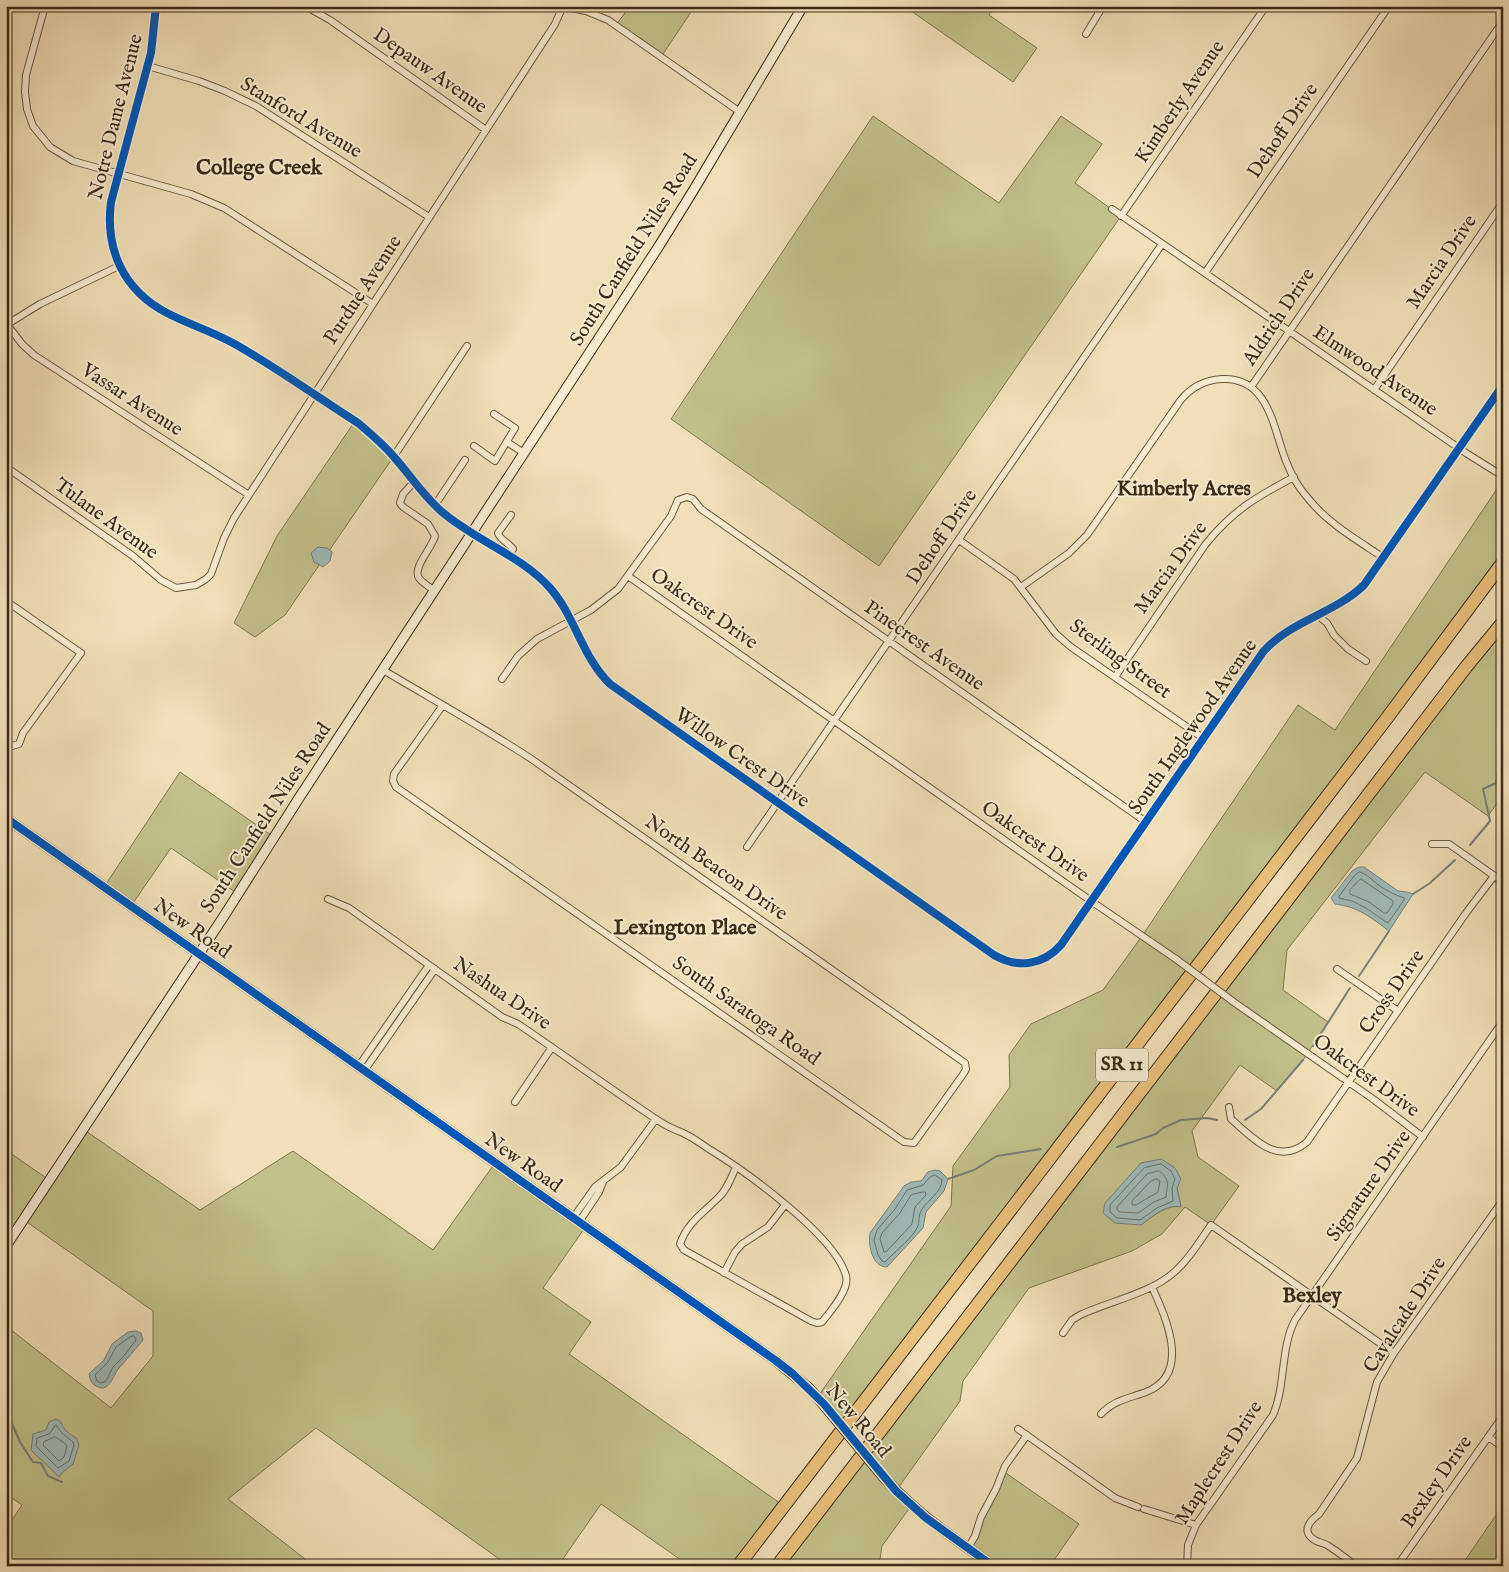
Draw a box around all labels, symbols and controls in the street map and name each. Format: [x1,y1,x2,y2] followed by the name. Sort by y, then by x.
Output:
[368,22,492,120] street label: Depauw Avenue
[83,31,149,203] street label: Notre Dame Avenue
[1130,36,1230,168] street label: Kimberly Avenue
[236,72,366,164] street label: Stanford Avenue
[1242,79,1324,183] street label: Dehoff Drive
[565,149,704,351] street label: South Canfield Niles Road
[196,155,323,182] district label: College Creek
[1401,210,1483,314] street label: Marcia Drive
[318,231,408,349] street label: Purdue Avenue
[1237,263,1321,371] street label: Aldrich Drive
[1308,320,1442,422] street label: Elmwood Avenue
[76,357,187,442] street label: Vassar Avenue
[49,473,163,565] street label: Tulane Avenue
[1117,476,1251,503] district label: Kimberly Acres
[901,485,983,589] street label: Dehoff Drive
[1129,517,1213,619] street label: Marcia Drive
[645,563,763,655] street label: Oakcrest Drive
[859,595,989,697] street label: Pinecrest Avenue
[1064,614,1176,704] street label: Sterling Street
[1123,634,1263,820] street label: South Inglewood Avenue
[670,702,814,814] street label: Willow Crest Drive
[195,718,337,918] street label: South Canfield Niles Road
[976,796,1094,888] street label: Oakcrest Drive
[640,809,792,927] street label: North Beacon Drive
[149,893,236,965] street label: New Road
[613,915,757,942] district label: Lexington Place
[1354,945,1430,1039] street label: Cross Drive
[667,951,825,1072] street label: South Saratoga Road
[448,952,556,1036] street label: Nashua Drive
[1308,1029,1424,1123] street label: Oakcrest Drive
[1096,1048,1148,1082] road number: SR 11
[1321,1125,1417,1247] street label: Signature Drive
[480,1127,567,1199] street label: New Road
[1358,1252,1452,1378] street label: Cavalcade Drive
[1282,1283,1342,1310] district label: Bexley
[820,1379,896,1463] street label: New Road
[1170,1396,1268,1530] street label: Maplecrest Drive
[1396,1431,1478,1533] street label: Bexley Drive

